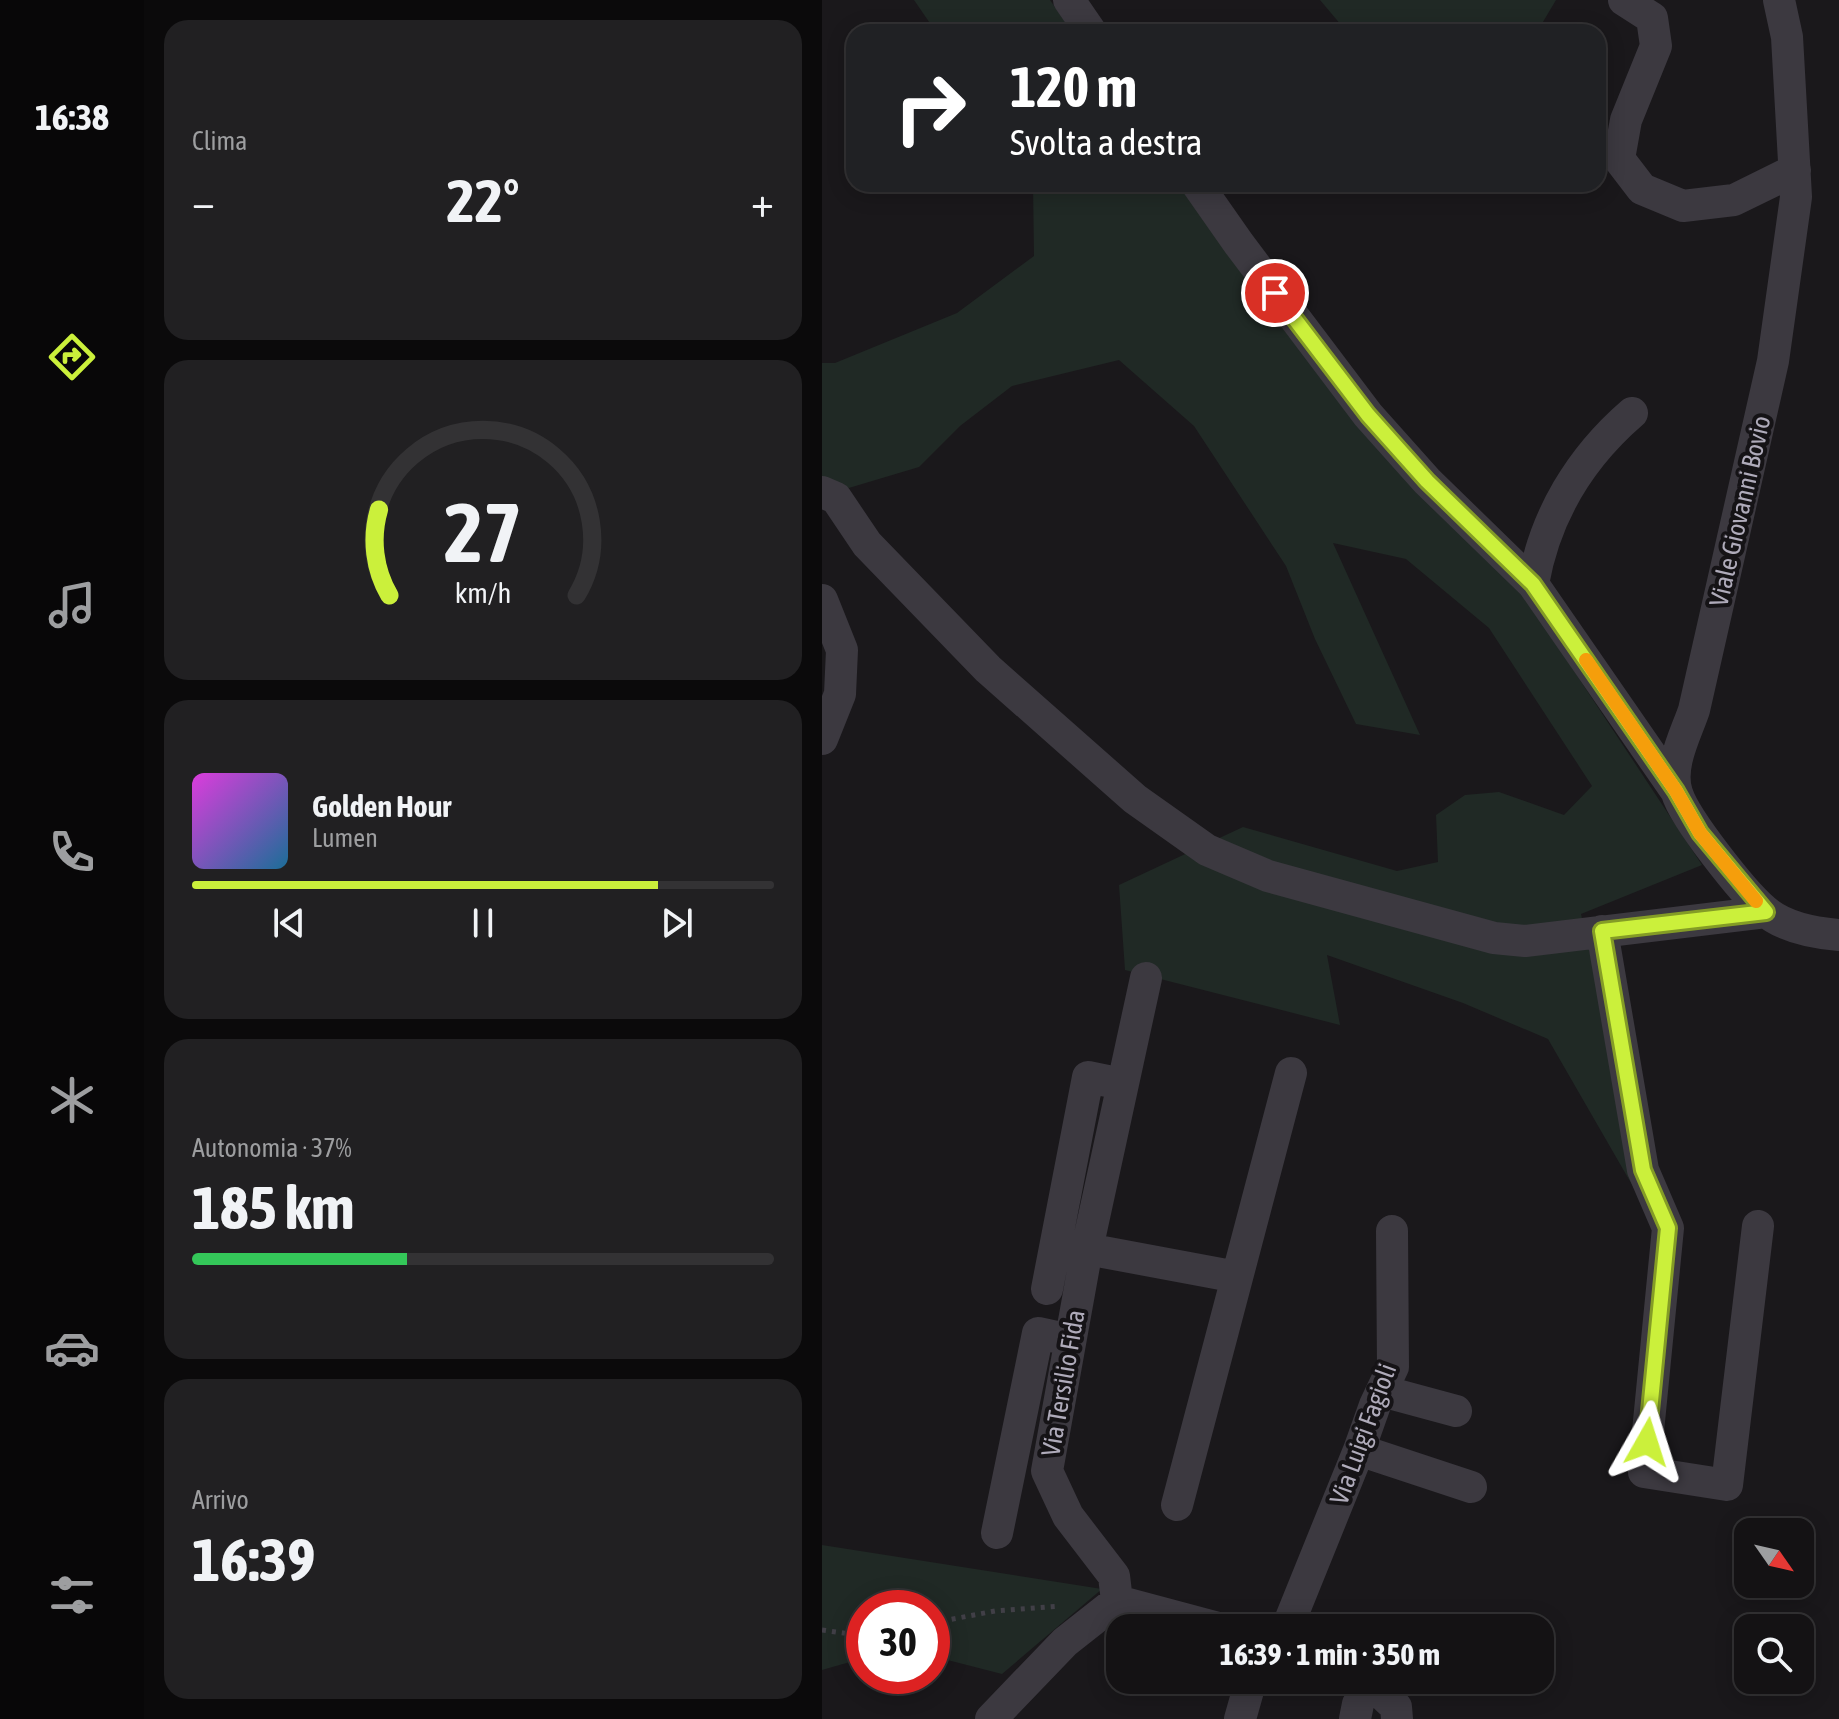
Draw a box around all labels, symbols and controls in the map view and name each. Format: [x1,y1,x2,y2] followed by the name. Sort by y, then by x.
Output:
[1010,55,1137,119] text: 120 m
[878,56,982,160] icon: right
[35,96,109,138] text: 16:38
[1010,121,1203,163] text: Svolta a destra
[192,126,247,156] text: Clima
[447,166,519,235] text: 22°
[192,176,215,226] text: −
[751,176,774,226] text: +
[1241,259,1309,327] pin
[1253,271,1297,315] icon: arrive
[44,329,100,385] icon: directions
[1703,413,1777,609] street label: Viale Giovanni Bovio
[444,483,522,579] text: 27
[455,576,511,609] text: km/h
[44,577,100,633] icon: music
[312,789,451,823] text: Golden Hour
[312,823,378,853] text: Lumen
[44,824,100,880] icon: phone
[267,901,311,945] icon: previous
[461,901,505,945] icon: pause
[655,901,699,945] icon: next
[44,1072,100,1128] icon: climate
[192,1133,352,1163] text: Autonomia · 37%
[192,1173,354,1242] text: 185 km
[1035,1307,1091,1459] street label: Via Tersilio Fida
[44,1320,100,1376] icon: car
[1324,1359,1402,1509] street label: Via Luigi Fagioli
[1605,1400,1689,1484] position arrow
[192,1485,249,1515] text: Arrivo
[1734,1518,1814,1598] north arrow
[1734,1518,1814,1694] map controls
[192,1525,315,1594] text: 16:39
[44,1567,100,1623] icon: filters
[846,1590,950,1694] speed limit sign: 30
[1734,1614,1814,1694] button: search
[1220,1637,1440,1671] text: 16:39 · 1 min · 350 m

